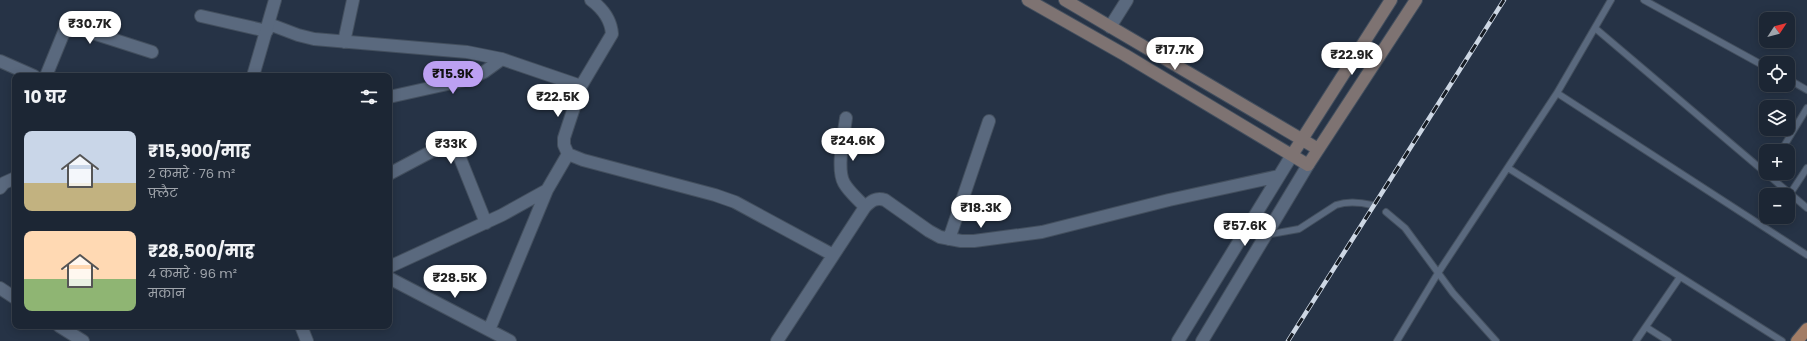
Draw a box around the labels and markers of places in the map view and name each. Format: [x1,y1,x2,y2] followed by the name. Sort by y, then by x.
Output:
[57,11,123,45] pin: ₹30.7K
[1142,37,1208,71] pin: ₹17.7K
[1319,42,1385,76] pin: ₹22.9K
[420,61,486,95] pin: ₹15.9K
[525,84,591,118] pin: ₹22.5K
[820,128,886,162] pin: ₹24.6K
[427,131,475,165] pin: ₹33K
[948,195,1014,229] pin: ₹18.3K
[1212,213,1278,247] pin: ₹57.6K
[422,265,488,299] pin: ₹28.5K

